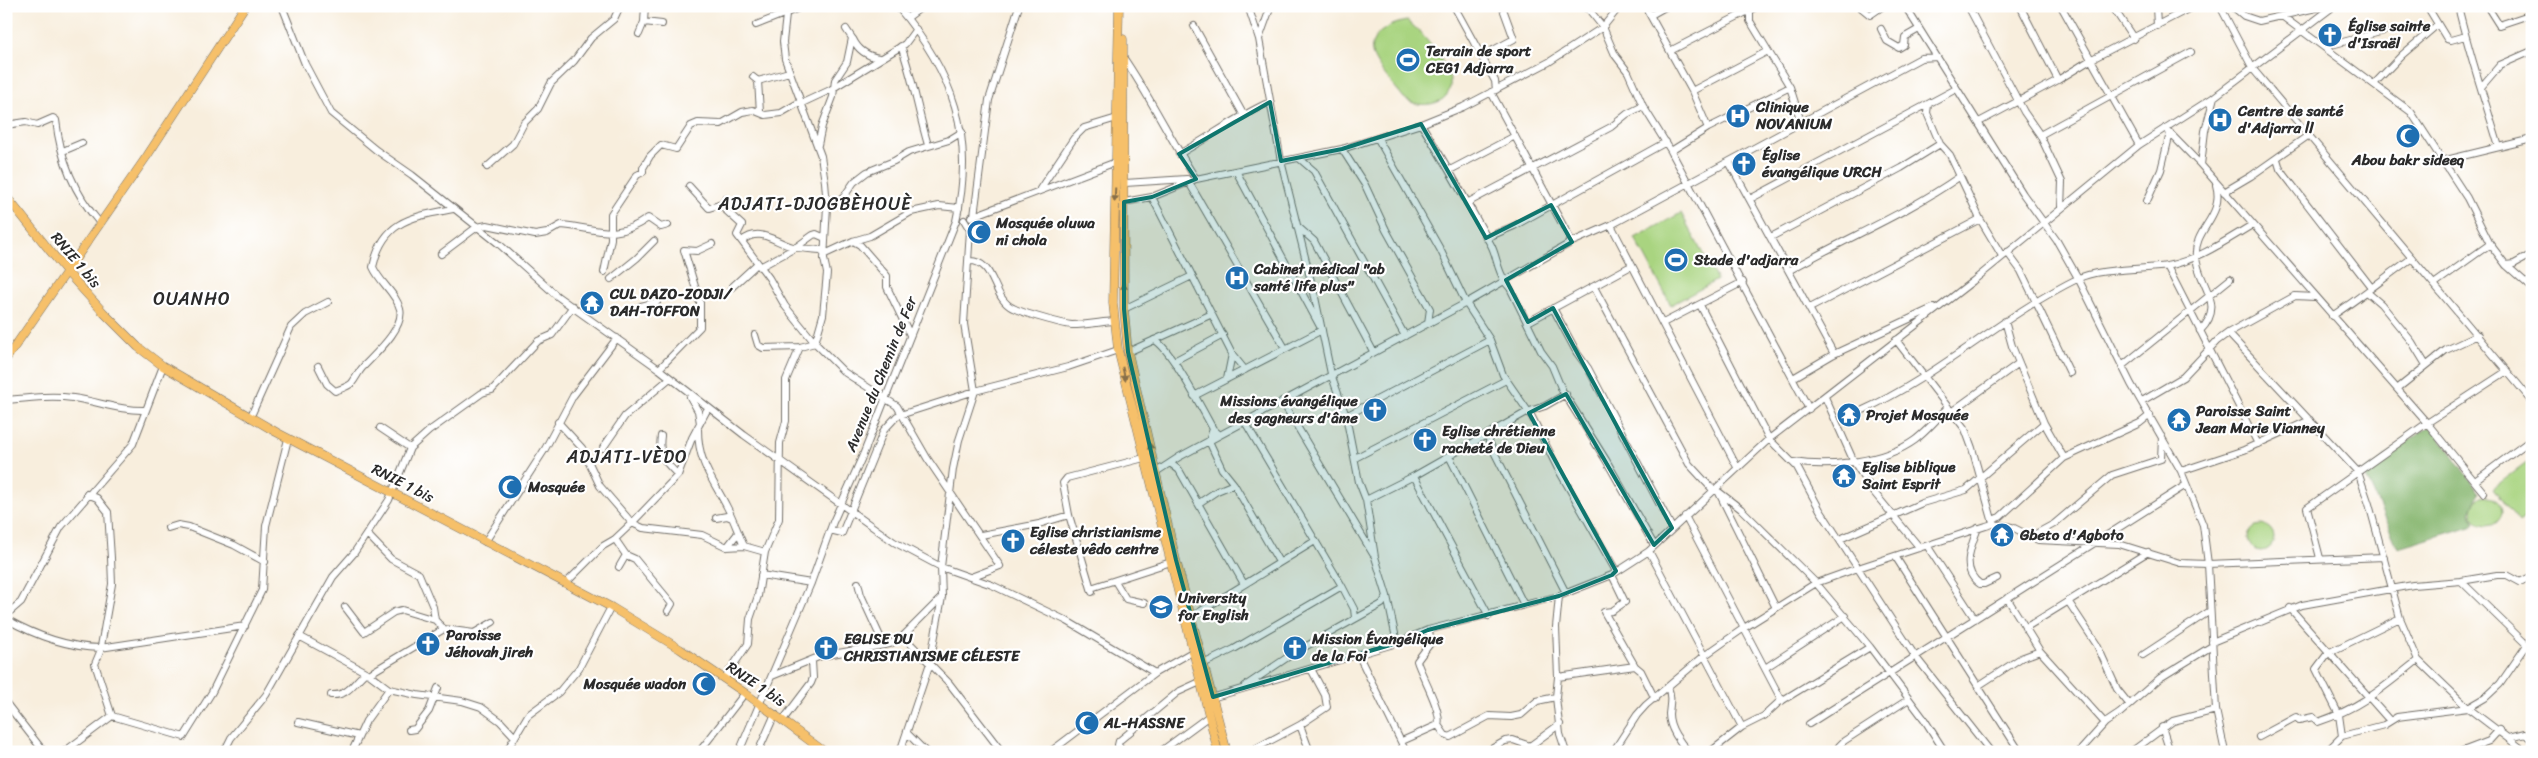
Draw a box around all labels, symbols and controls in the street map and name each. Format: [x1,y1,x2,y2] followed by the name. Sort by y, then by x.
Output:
[2348,13,2431,56] place label: Église sainte d'Israël
[2317,22,2343,48] church icon: Église sainte d'Israël
[1425,38,1532,81] place label: Terrain de sport CEG1 Adjarra
[1395,47,1421,73] sports icon: Terrain de sport CEG1 Adjarra
[1755,94,1833,137] place label: Clinique NOVANIUM
[2237,98,2344,141] place label: Centre de santé d'Adjarra ll
[1725,103,1751,129] hospital icon: Clinique NOVANIUM
[2207,107,2233,133] hospital icon: Centre de santé d'Adjarra ll
[2395,123,2421,149] mosque icon: Abou bakr sideeq
[1761,142,1882,185] place label: Église évangélique URCH
[2351,147,2465,173] place label: Abou bakr sideeq
[1731,151,1757,177] church icon: Église évangélique URCH
[1111,187,1119,203] one-way arrow
[717,188,912,220] district label: ADJATI-DJOGBÈHOUÈ
[995,210,1095,253] place label: Mosquée oluwa ni chola
[966,219,992,245] mosque icon: Mosquée oluwa ni chola
[44,226,108,294] street label: RNIE 1 bis
[1663,247,1689,273] sports icon: Stade d'adjarra
[1693,247,1799,273] place label: Stade d'adjarra
[1253,256,1385,299] place label: Cabinet médical "ab santé life plus"
[1224,265,1250,291] hospital icon: Cabinet médical "ab santé life plus"
[609,281,733,324] place label: CUL DAZO-ZODJI/ DAH-TOFFON
[1120,282,1128,298] one-way arrow
[153,283,231,315] district label: OUANHO
[579,290,605,316] temple icon: CUL DAZO-ZODJI/ DAH-TOFFON
[838,291,924,457] street label: Avenue du Chemin de Fer
[1120,366,1128,381] one-way arrow
[1219,388,1358,431] place label: Missions évangélique des gagneurs d'âme
[1362,397,1388,423] church icon: Missions évangélique des gagneurs d'âme
[2195,398,2325,441] place label: Paroisse Saint Jean Marie Vianney
[1836,402,1862,428] temple icon: Projet Mosquée
[1866,402,1969,428] place label: Projet Mosquée
[2166,407,2192,433] temple icon: Paroisse Saint Jean Marie Vianney
[1441,418,1556,461] place label: Eglise chrétienne racheté de Dieu
[1412,427,1438,453] church icon: Eglise chrétienne racheté de Dieu
[565,441,688,473] district label: ADJATI-VÈDO
[1147,443,1155,458] one-way arrow
[1861,454,1956,497] place label: Eglise biblique Saint Esprit
[367,456,439,510] street label: RNIE 1 bis
[1831,463,1857,489] temple icon: Eglise biblique Saint Esprit
[497,474,523,500] mosque icon: Mosquée
[527,474,586,500] place label: Mosquée
[1029,519,1162,562] place label: Eglise christianisme céleste vêdo centre
[1989,522,2015,548] temple icon: Gbeto d'Agboto
[2019,522,2124,548] place label: Gbeto d'Agboto
[1000,528,1026,554] church icon: Eglise christianisme céleste vêdo centre
[1178,585,1249,628] place label: University for English
[1148,594,1174,620] school or university icon: University for English
[445,622,533,665] place label: Paroisse Jéhovah jireh
[843,626,1021,669] place label: EGLISE DU CHRISTIANISME CÉLESTE
[1311,626,1444,669] place label: Mission Évangélique de la Foi
[415,631,441,657] church icon: Paroisse Jéhovah jireh
[813,635,839,661] church icon: EGLISE DU CHRISTIANISME CÉLESTE
[1282,635,1308,661] church icon: Mission Évangélique de la Foi
[721,654,791,714] street label: RNIE 1 bis
[583,671,687,697] place label: Mosquée wadon
[691,671,717,697] mosque icon: Mosquée wadon
[1074,710,1100,736] mosque icon: AL-HASSNE
[1103,710,1186,736] place label: AL-HASSNE

